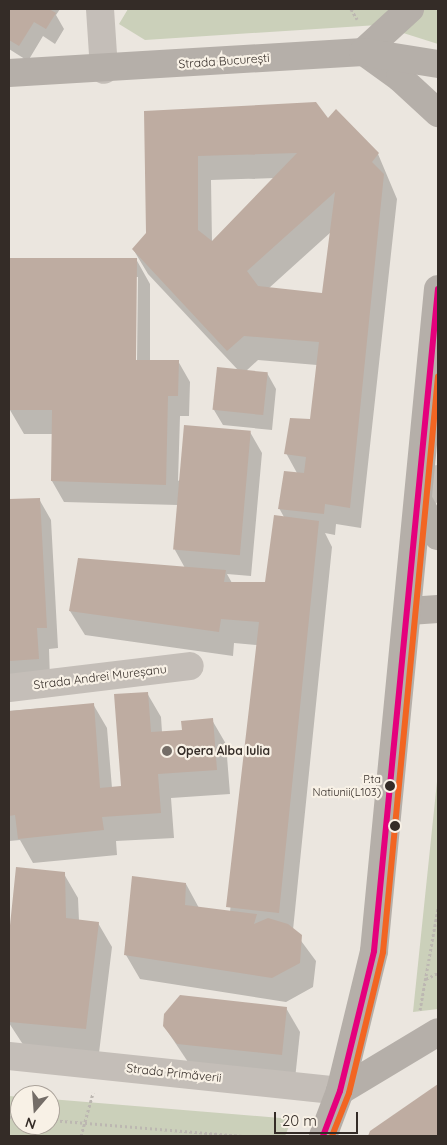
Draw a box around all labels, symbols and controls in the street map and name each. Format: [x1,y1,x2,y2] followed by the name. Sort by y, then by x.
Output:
[178,51,270,71] street label: Strada București
[33,662,167,692] street label: Strada Andrei Mureșanu
[177,744,270,758] place label: Opera Alba Iulia
[161,745,173,757] marker: Opera Alba Iulia
[312,773,381,799] place label: P.ta Natiunii(L103)
[385,781,395,791] marker: P.ta Natiunii(L103)
[390,821,400,831] unlabelled marker
[126,1061,222,1085] street label: Strada Primăverii
[10,1085,60,1135] north arrow
[277,1102,361,1134] scale bar
[282,1111,317,1130] text: 20 m
[23,1113,38,1133] text: N

